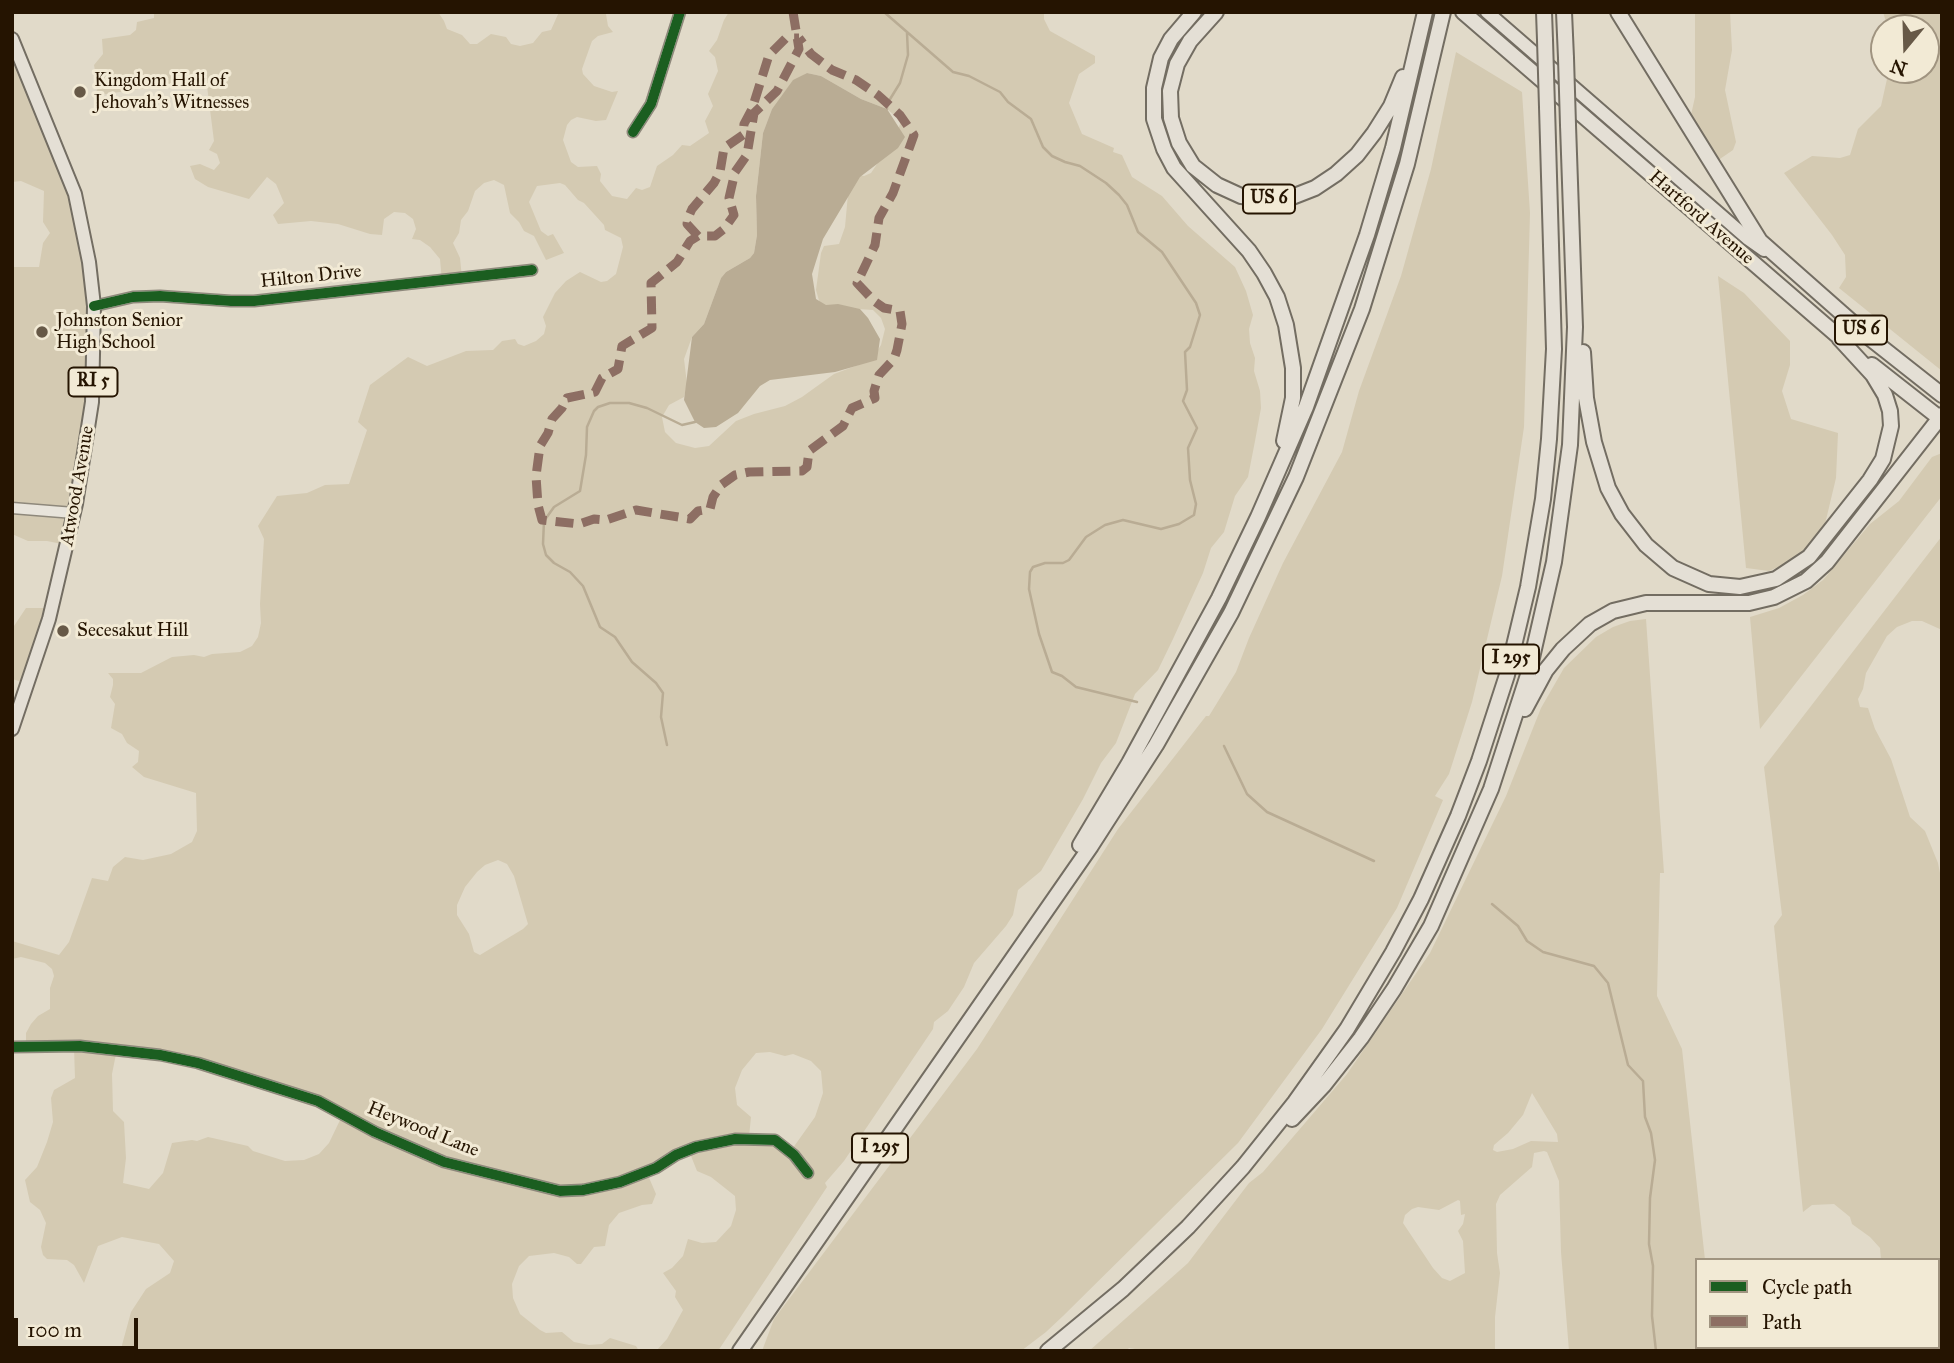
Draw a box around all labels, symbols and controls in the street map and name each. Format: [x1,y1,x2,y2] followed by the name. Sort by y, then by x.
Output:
[1870,14,1940,84] north arrow
[1887,54,1910,81] text: N
[94,70,249,114] place label: Kingdom Hall of Jehovah's Witnesses
[72,84,88,100] marker: Kingdom Hall of Jehovah's Witnesses
[1644,166,1758,270] street label: Hartford Avenue
[1243,184,1295,214] road number: US 6
[259,260,363,294] street label: Hilton Drive
[56,310,183,354] place label: Johnston Senior High School
[1835,316,1887,344] road number: US 6
[34,324,50,340] marker: Johnston Senior High School
[68,368,118,396] road number: RI 5
[56,424,100,548] street label: Atwood Avenue
[77,620,188,642] place label: Secesakut Hill
[55,623,71,639] marker: Secesakut Hill
[1483,644,1539,674] road number: I 295
[364,1097,482,1163] street label: Heywood Lane
[852,1134,908,1162] road number: I 295
[1695,1258,1940,1349] legend
[1762,1274,1852,1300] text: Cycle path
[18,1304,142,1348] scale bar
[1762,1309,1802,1335] text: Path
[27,1317,82,1343] text: 100 m

